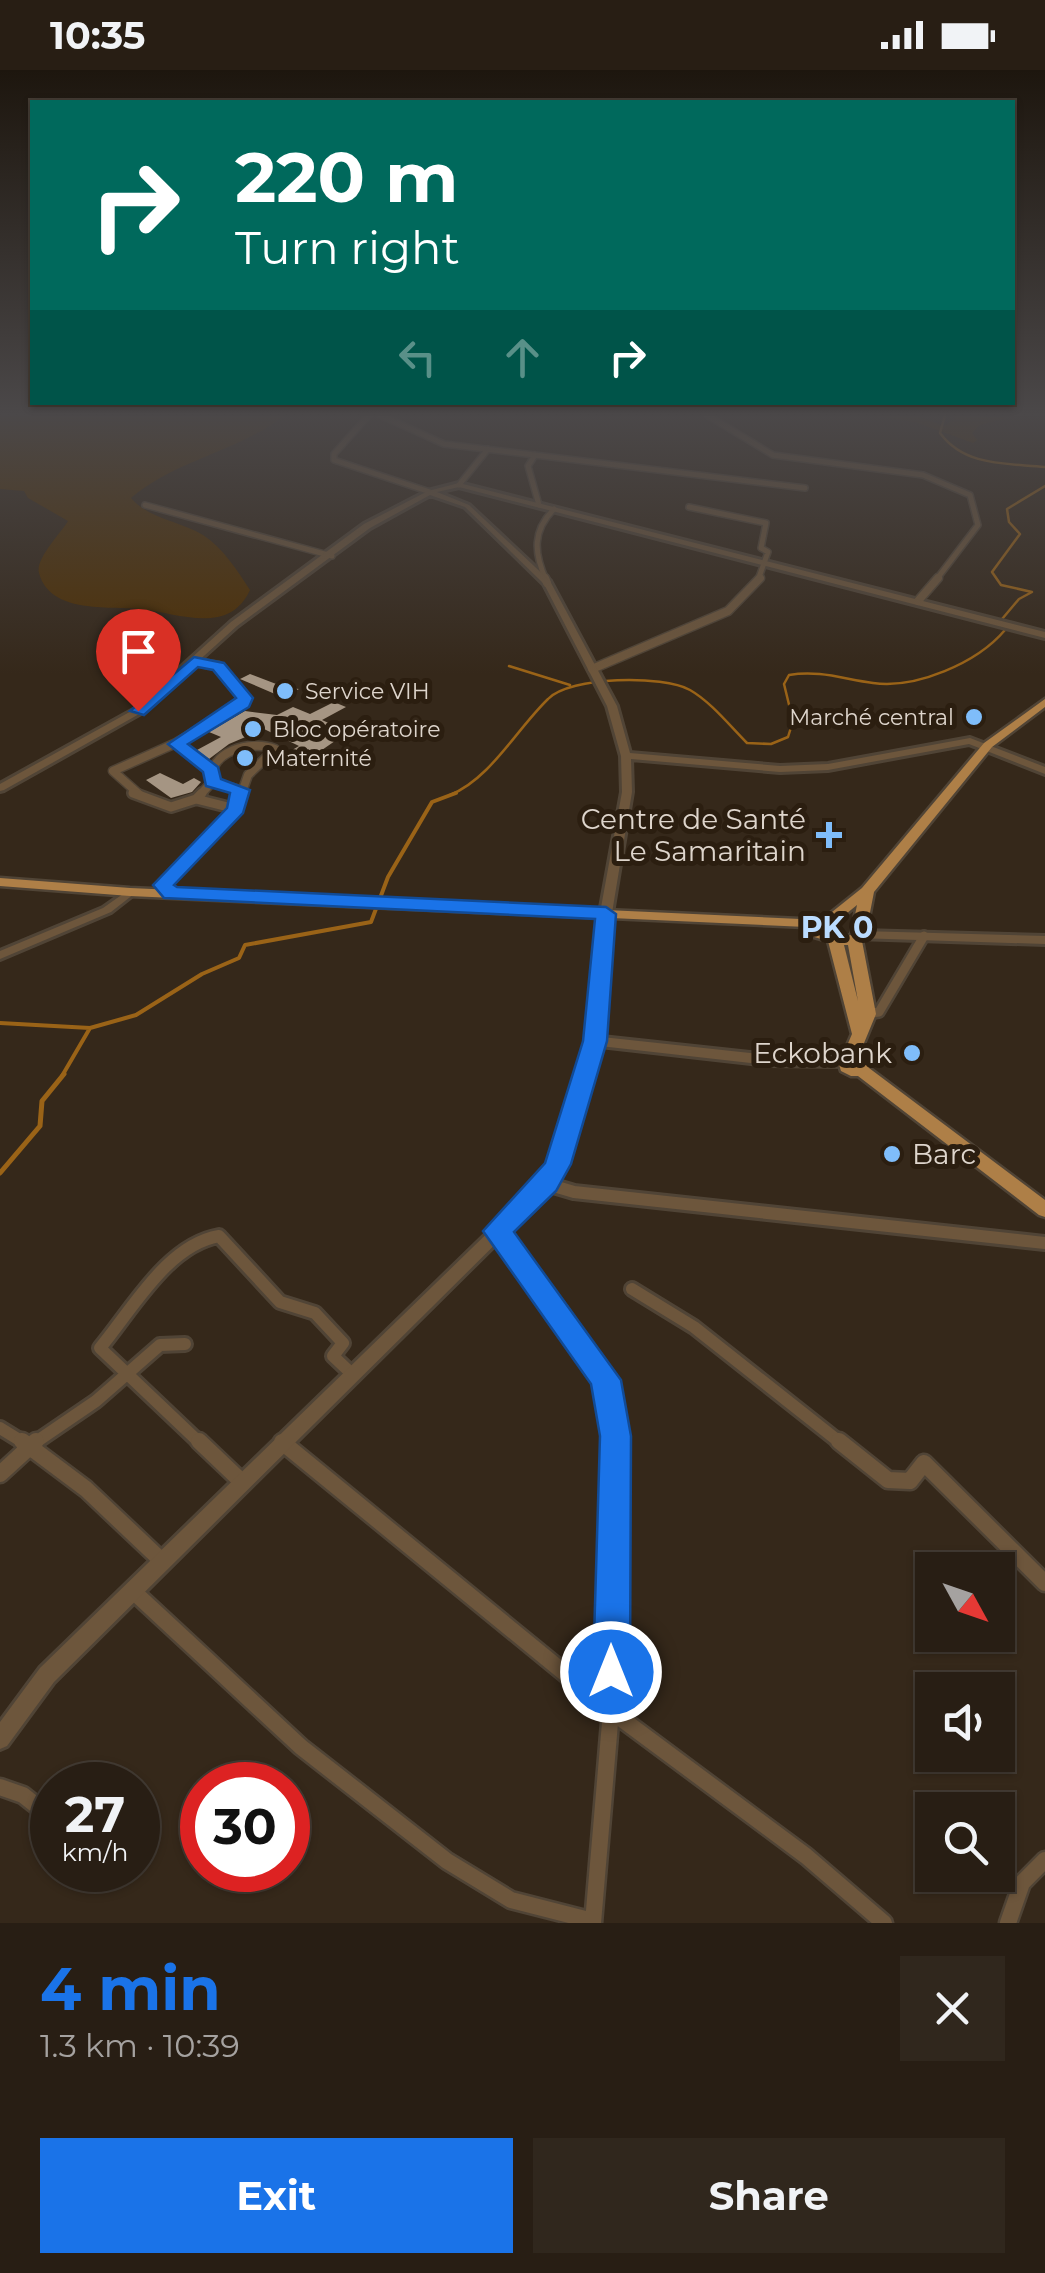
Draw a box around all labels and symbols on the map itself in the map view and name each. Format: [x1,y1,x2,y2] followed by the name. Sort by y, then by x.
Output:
[96,609,181,712] pin
[305,678,430,705] place label: Service VIH
[274,680,296,702] marker: Service VIH
[789,704,954,731] place label: Marché central
[963,706,985,728] marker: Marché central
[273,716,440,743] place label: Bloc opératoire
[242,718,264,740] marker: Bloc opératoire
[265,745,372,772] place label: Maternité
[234,747,256,769] marker: Maternité
[581,802,806,868] place label: Centre de Santé Le Samaritain
[816,822,842,848] marker: Centre de Santé Le Samaritain
[801,909,873,946] district label: PK 0
[753,1036,892,1070] place label: Eckobank
[901,1042,923,1064] marker: Eckobank
[912,1137,976,1171] place label: Barc
[881,1143,903,1165] marker: Barc
[915,1552,1015,1652] north arrow
[559,1620,663,1724] position arrow
[180,1762,310,1892] speed limit sign: 30

